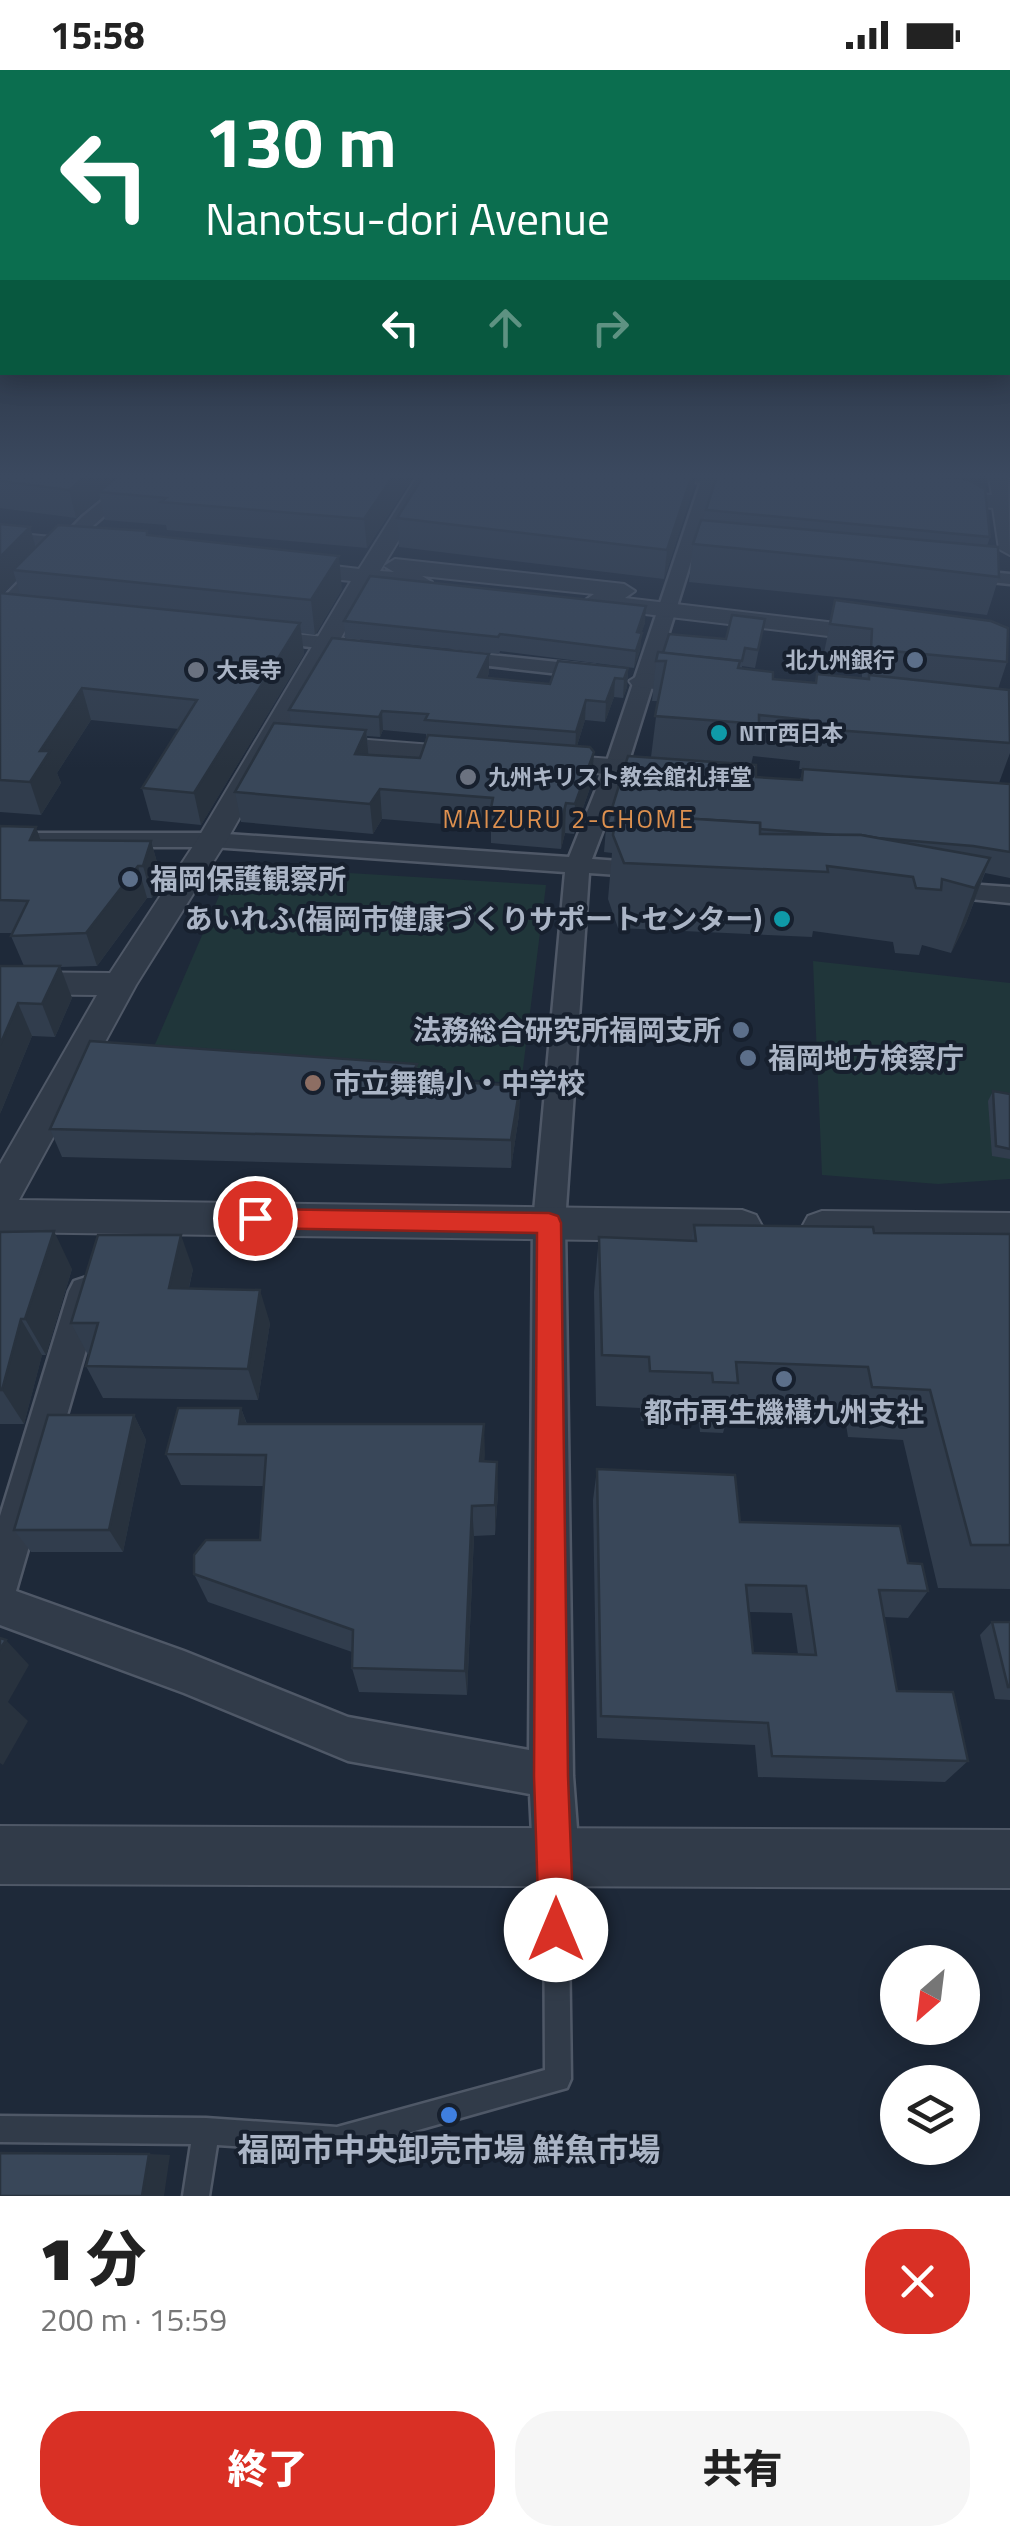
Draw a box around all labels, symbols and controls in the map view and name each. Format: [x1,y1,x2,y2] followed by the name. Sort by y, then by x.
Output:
[50,6,145,64] text: 15:58
[205,88,397,194] text: 130 m
[40,110,170,240] icon: left
[205,184,610,252] text: Nanotsu-dori Avenue
[373,300,428,355] icon: left
[478,300,533,355] icon: ahead
[583,300,638,355] icon: right
[785,643,895,677] place label: 北九州銀行
[904,649,926,671] marker: 北九州銀行
[216,653,282,687] place label: 大長寺
[185,659,207,681] marker: 大長寺
[739,716,843,750] place label: NTT西日本
[708,722,730,744] marker: NTT西日本
[488,760,752,794] place label: 九州キリスト教会館礼拝堂
[457,766,479,788] marker: 九州キリスト教会館礼拝堂
[443,800,695,838] district label: MAIZURU 2-CHOME
[150,857,346,900] place label: 福岡保護観察所
[119,868,141,890] marker: 福岡保護観察所
[184,897,762,940] place label: あいれふ(福岡市健康づくりサポートセンター)
[771,908,793,930] marker: あいれふ(福岡市健康づくりサポートセンター)
[413,1008,721,1051] place label: 法務総合研究所福岡支所
[730,1019,752,1041] marker: 法務総合研究所福岡支所
[768,1036,964,1079] place label: 福岡地方検察庁
[737,1047,759,1069] marker: 福岡地方検察庁
[333,1061,585,1104] place label: 市立舞鶴小・中学校
[302,1072,324,1094] marker: 市立舞鶴小・中学校
[213,1176,298,1261] pin
[228,1191,283,1246] icon: arrive
[773,1368,795,1390] marker: 都市再生機構九州支社
[644,1390,924,1433] place label: 都市再生機構九州支社
[504,1878,608,1982] position arrow
[880,1945,980,2045] north arrow
[880,1945,980,2165] map controls
[880,2065,980,2165] button: layers
[438,2104,460,2126] marker: 福岡市中央卸売市場 鮮魚市場
[237,2125,661,2173] place label: 福岡市中央卸売市場 鮮魚市場
[40,2212,146,2303] text: 1 分
[865,2229,970,2334] button: close
[40,2295,227,2343] text: 200 m · 15:59
[40,2411,495,2526] button: 終了
[515,2411,970,2526] button: 共有

